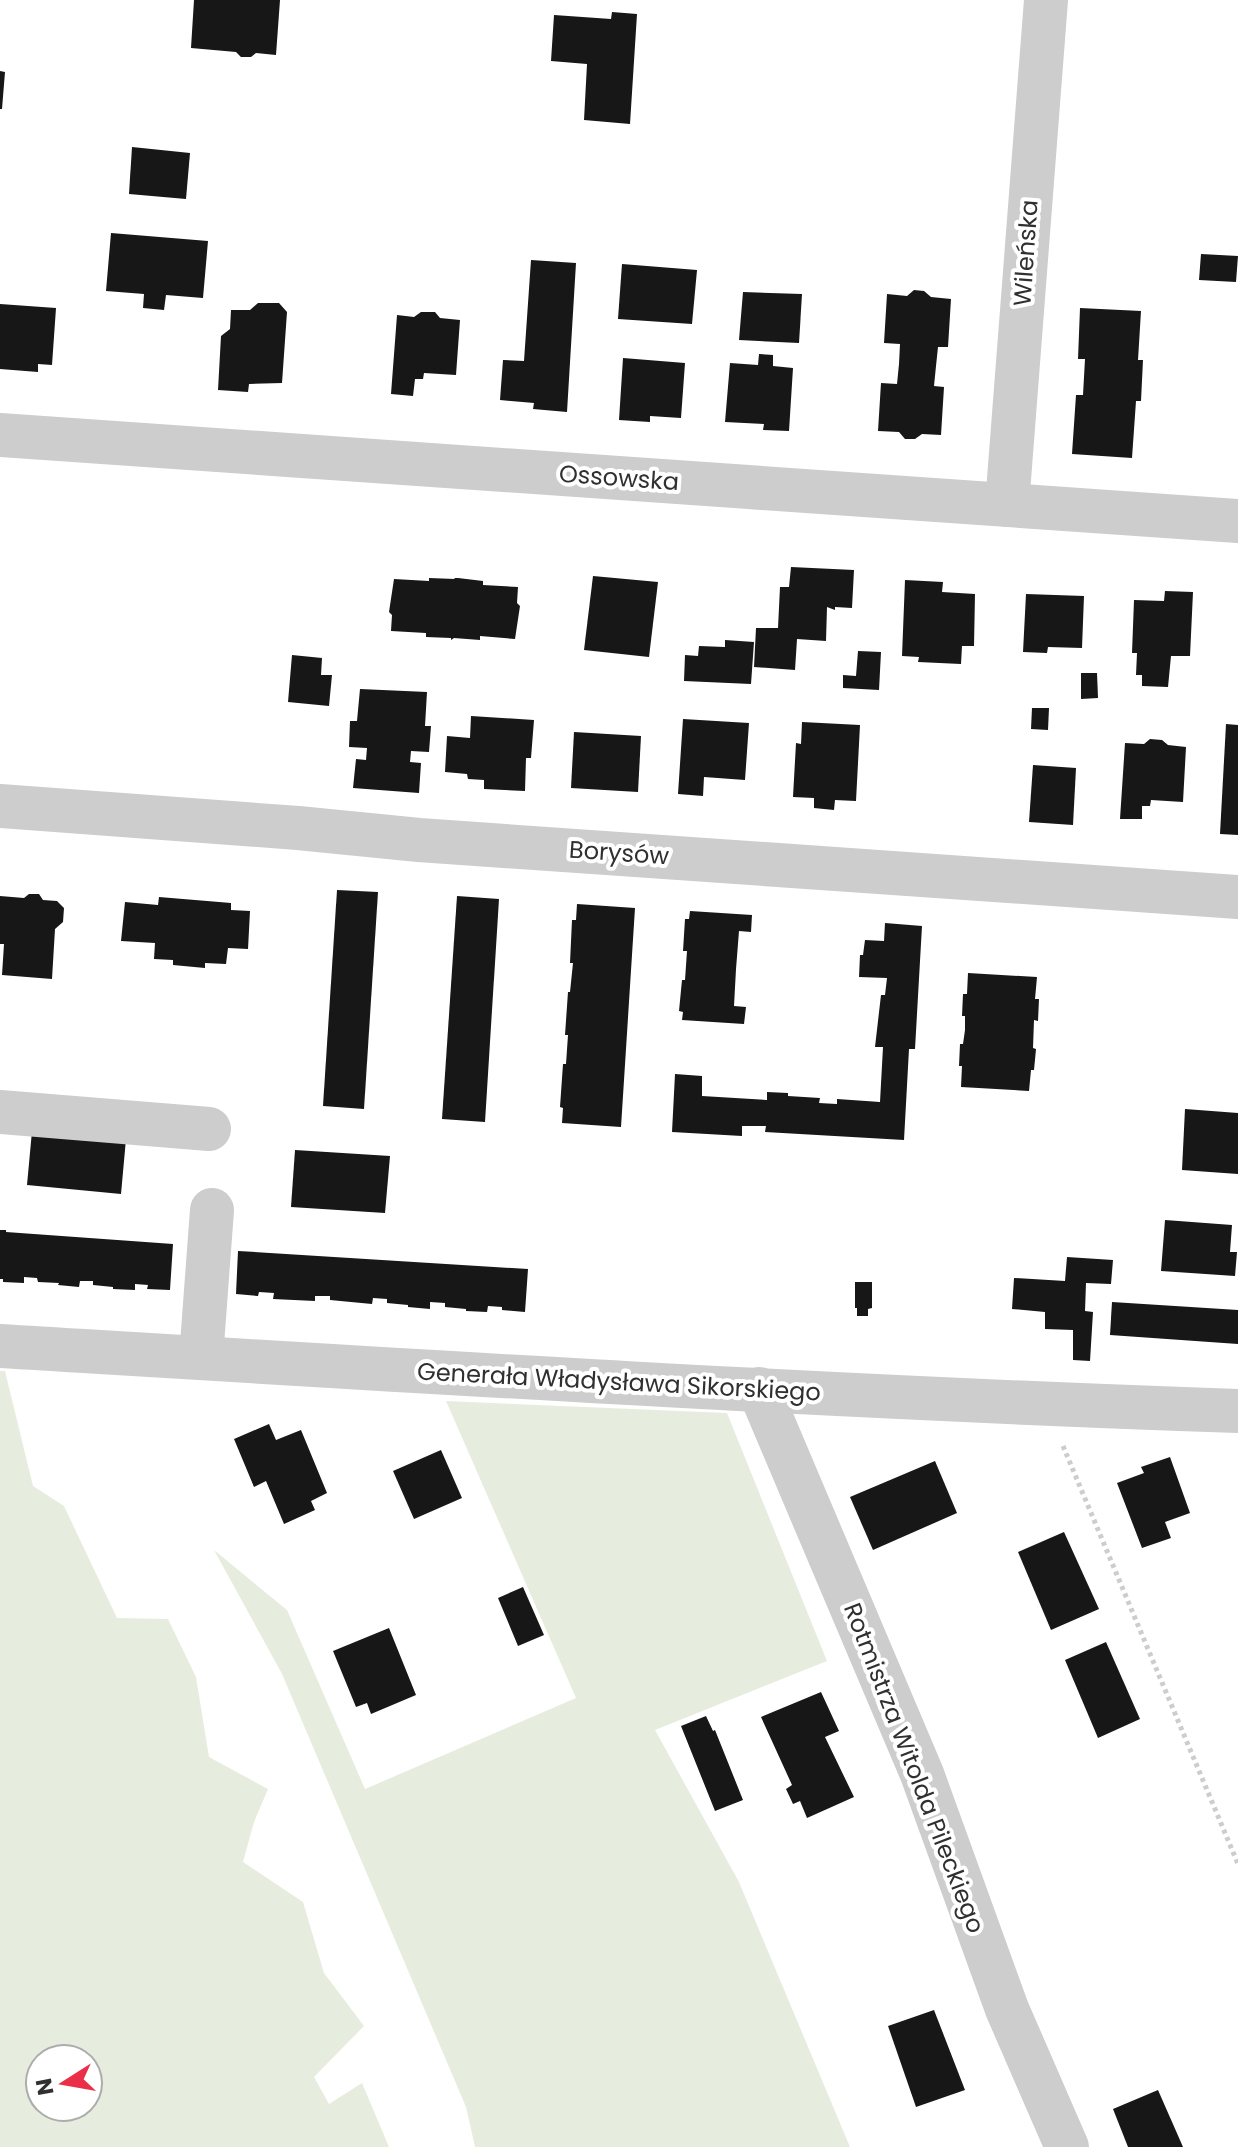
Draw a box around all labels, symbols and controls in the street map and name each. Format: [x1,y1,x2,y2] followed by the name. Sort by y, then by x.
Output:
[1005,199,1046,307] street label: Wileńska
[558,457,680,498] street label: Ossowska
[568,833,670,872] street label: Borysów
[416,1354,822,1409] street label: Generała Władysława Sikorskiego
[836,1598,993,1938] street label: Rotmistrza Witolda Pileckiego
[24,2043,104,2123] north arrow
[28,2076,62,2098] text: N

